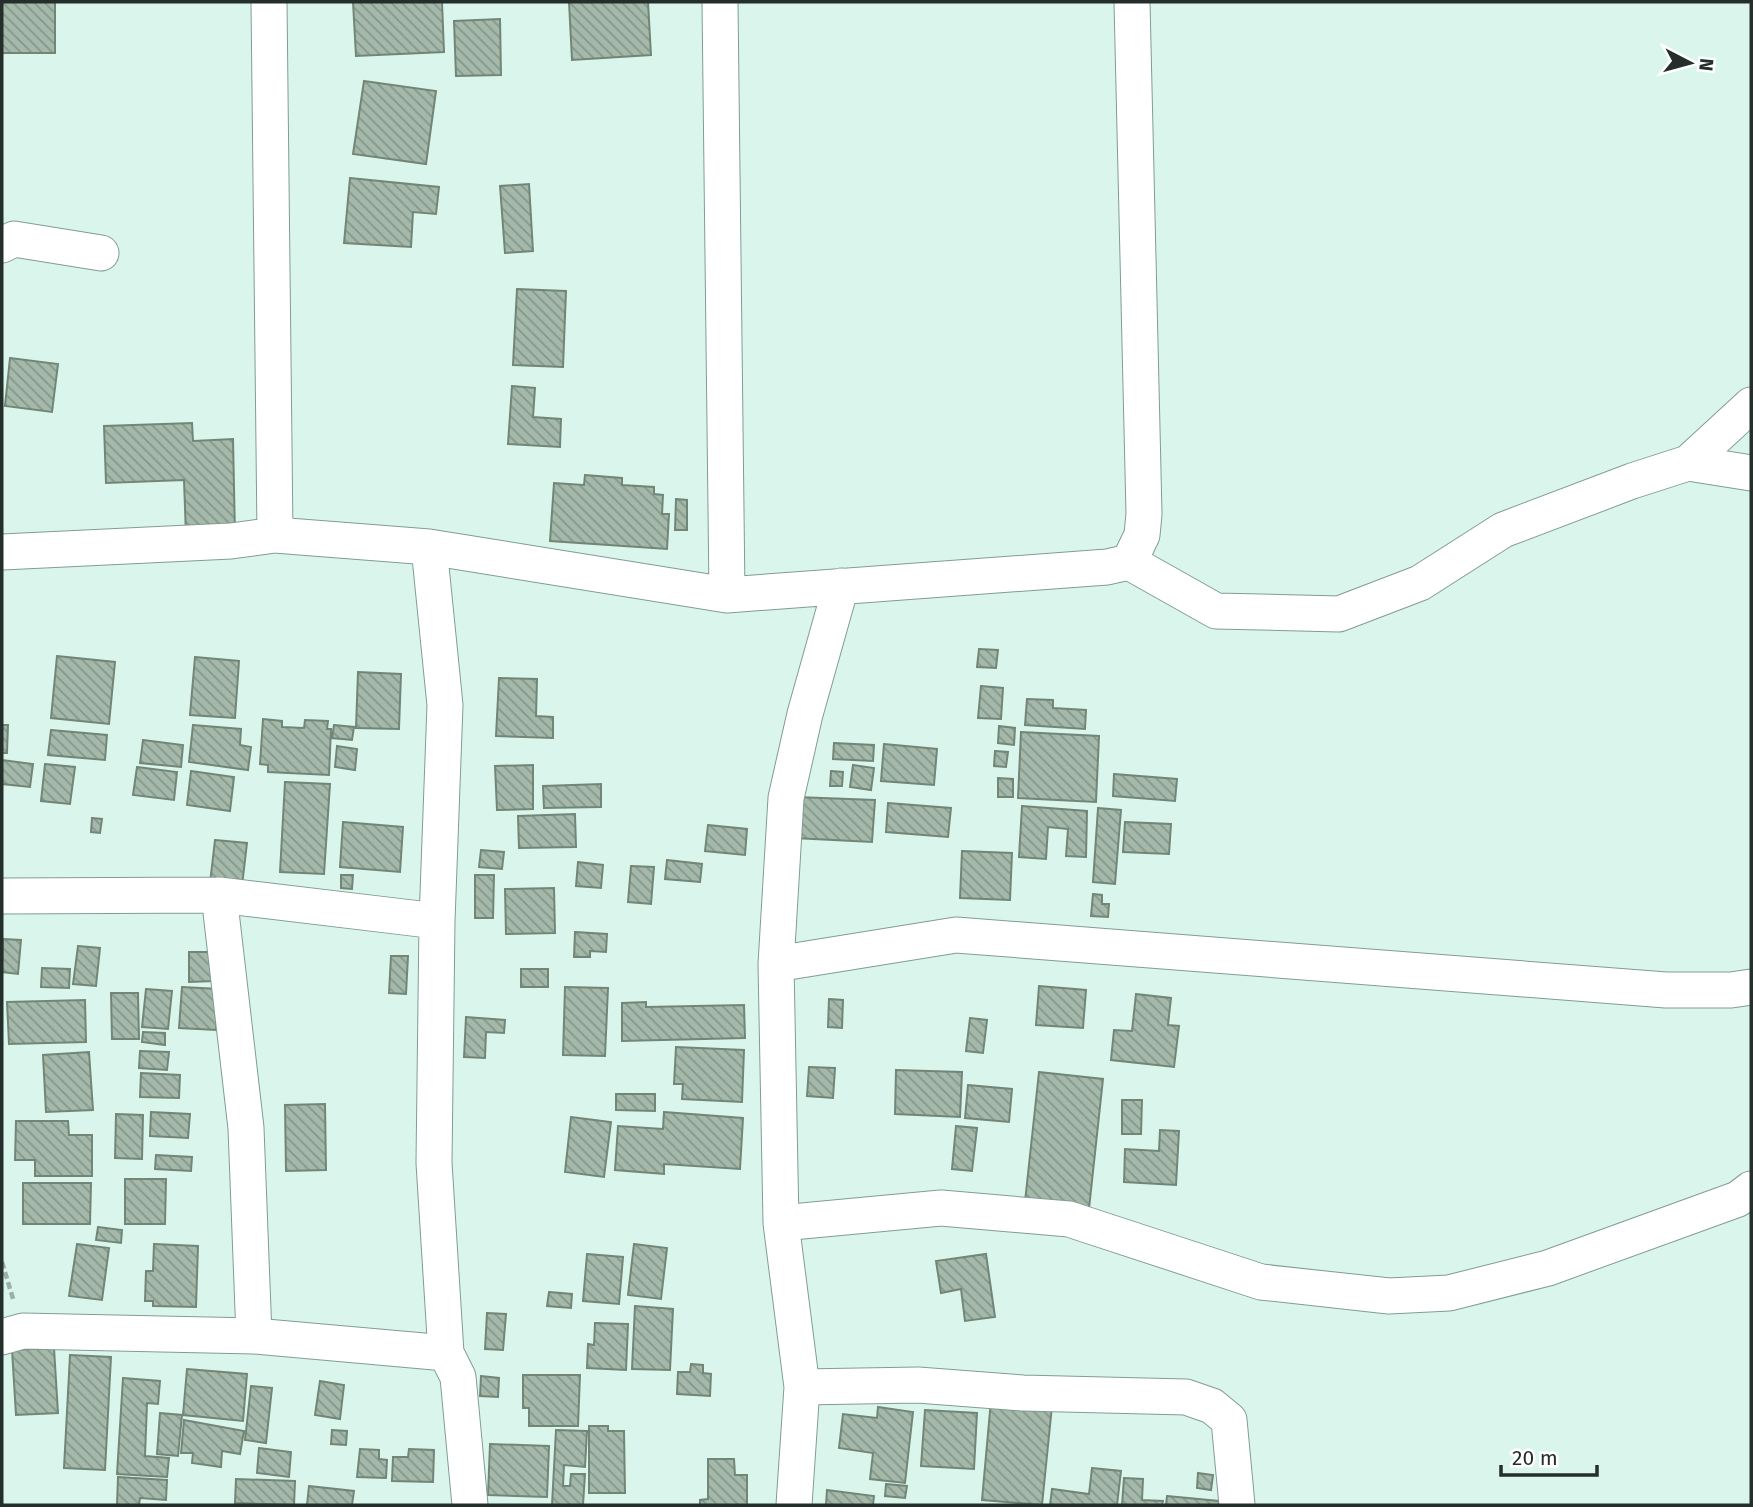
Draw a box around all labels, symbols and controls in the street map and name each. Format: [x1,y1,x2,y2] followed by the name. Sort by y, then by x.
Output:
[1655,28,1725,98] north arrow
[1694,57,1719,72] text: N
[1501,1434,1597,1478] scale bar
[1512,1445,1558,1471] text: 20 m

